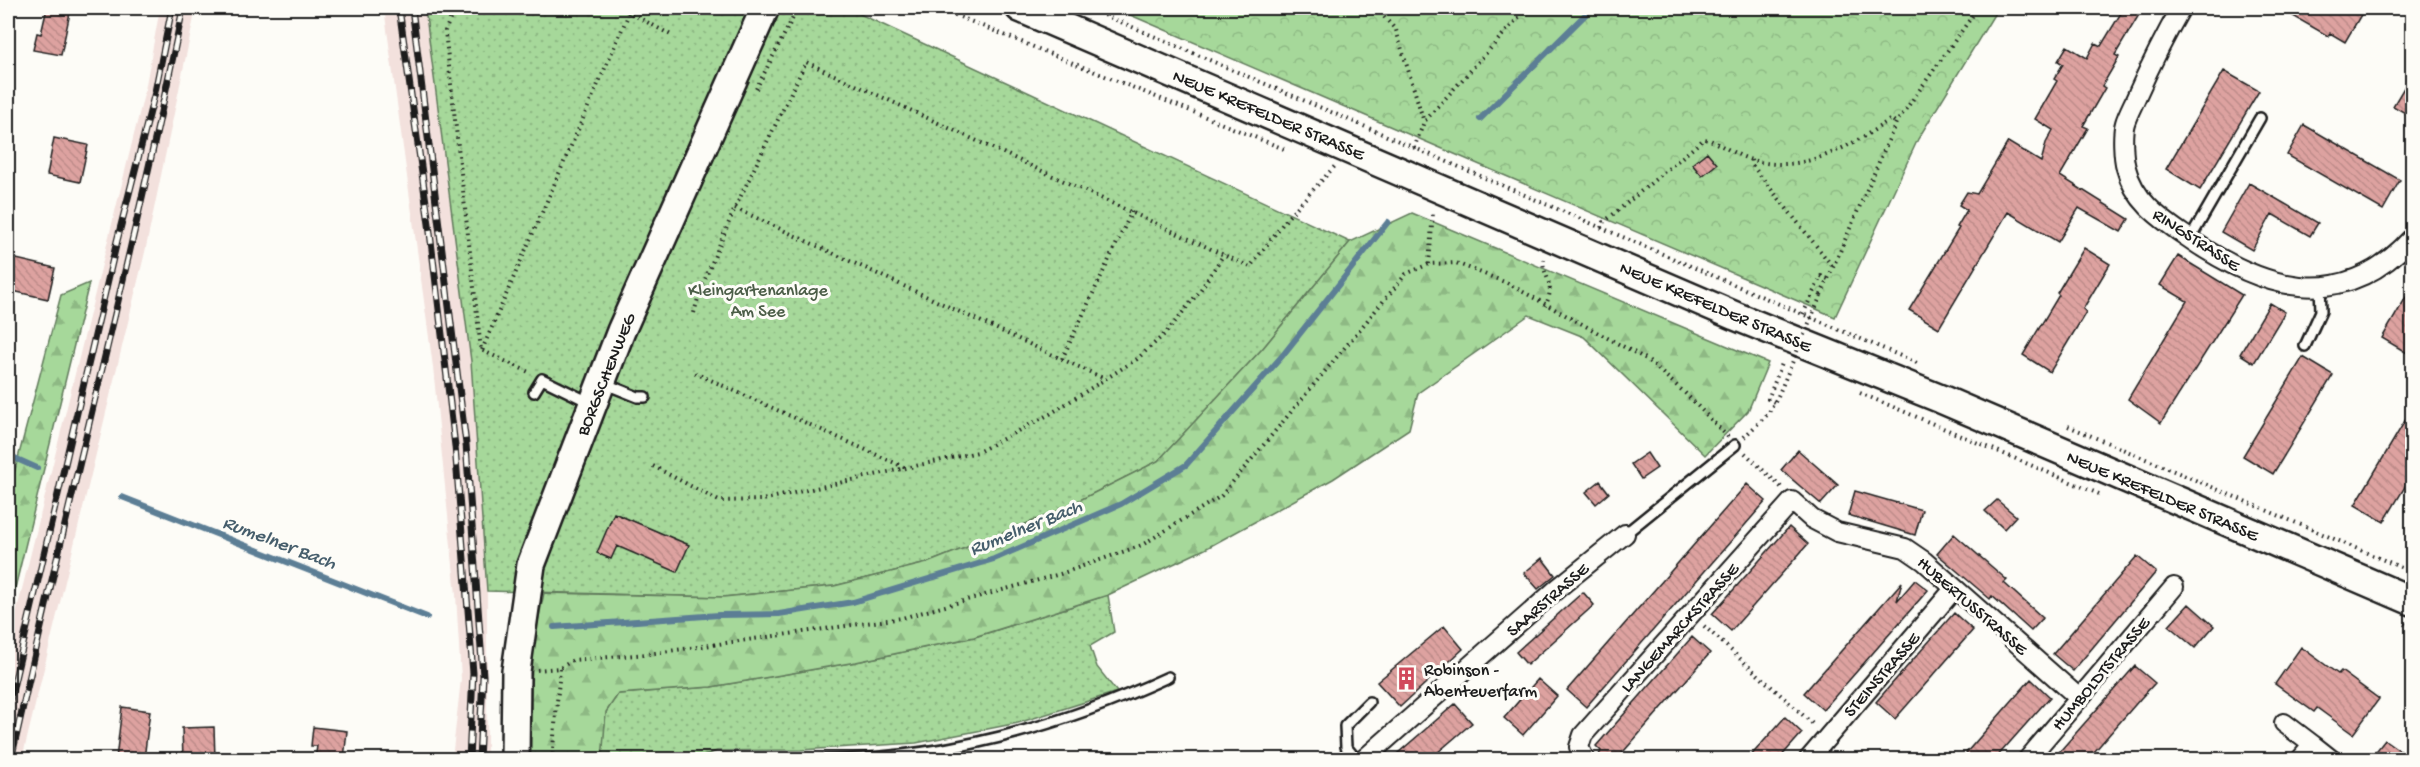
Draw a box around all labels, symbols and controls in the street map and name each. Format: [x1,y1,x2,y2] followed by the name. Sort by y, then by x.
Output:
[1169,66,1368,167] street label: NEUE KREFELDER STRASSE
[2148,205,2244,278] street label: RINGSTRASSE
[1616,258,1815,359] street label: NEUE KREFELDER STRASSE
[688,281,828,323] park label: Kleingartenanlage Am See
[573,310,642,440] street label: BORGSCHENWEG
[2063,447,2262,548] street label: NEUE KREFELDER STRASSE
[967,496,1086,562] water label: Rumelner Bach
[219,512,339,576] water label: Rumelner Bach
[1912,553,2031,661] street label: HUBERTUSSTRASSE
[1503,559,1595,642] street label: SAARSTRASSE
[1617,559,1745,698] street label: LANGEMARCKSTRASSE
[2048,613,2156,736] street label: HUMBOLDTSTRASSE
[1840,628,1926,722] street label: STEINSTRASSE
[1424,661,1538,703] place label: Robinson - Abenteuerfarm
[1393,666,1419,692] building icon: Robinson - Abenteuerfarm

